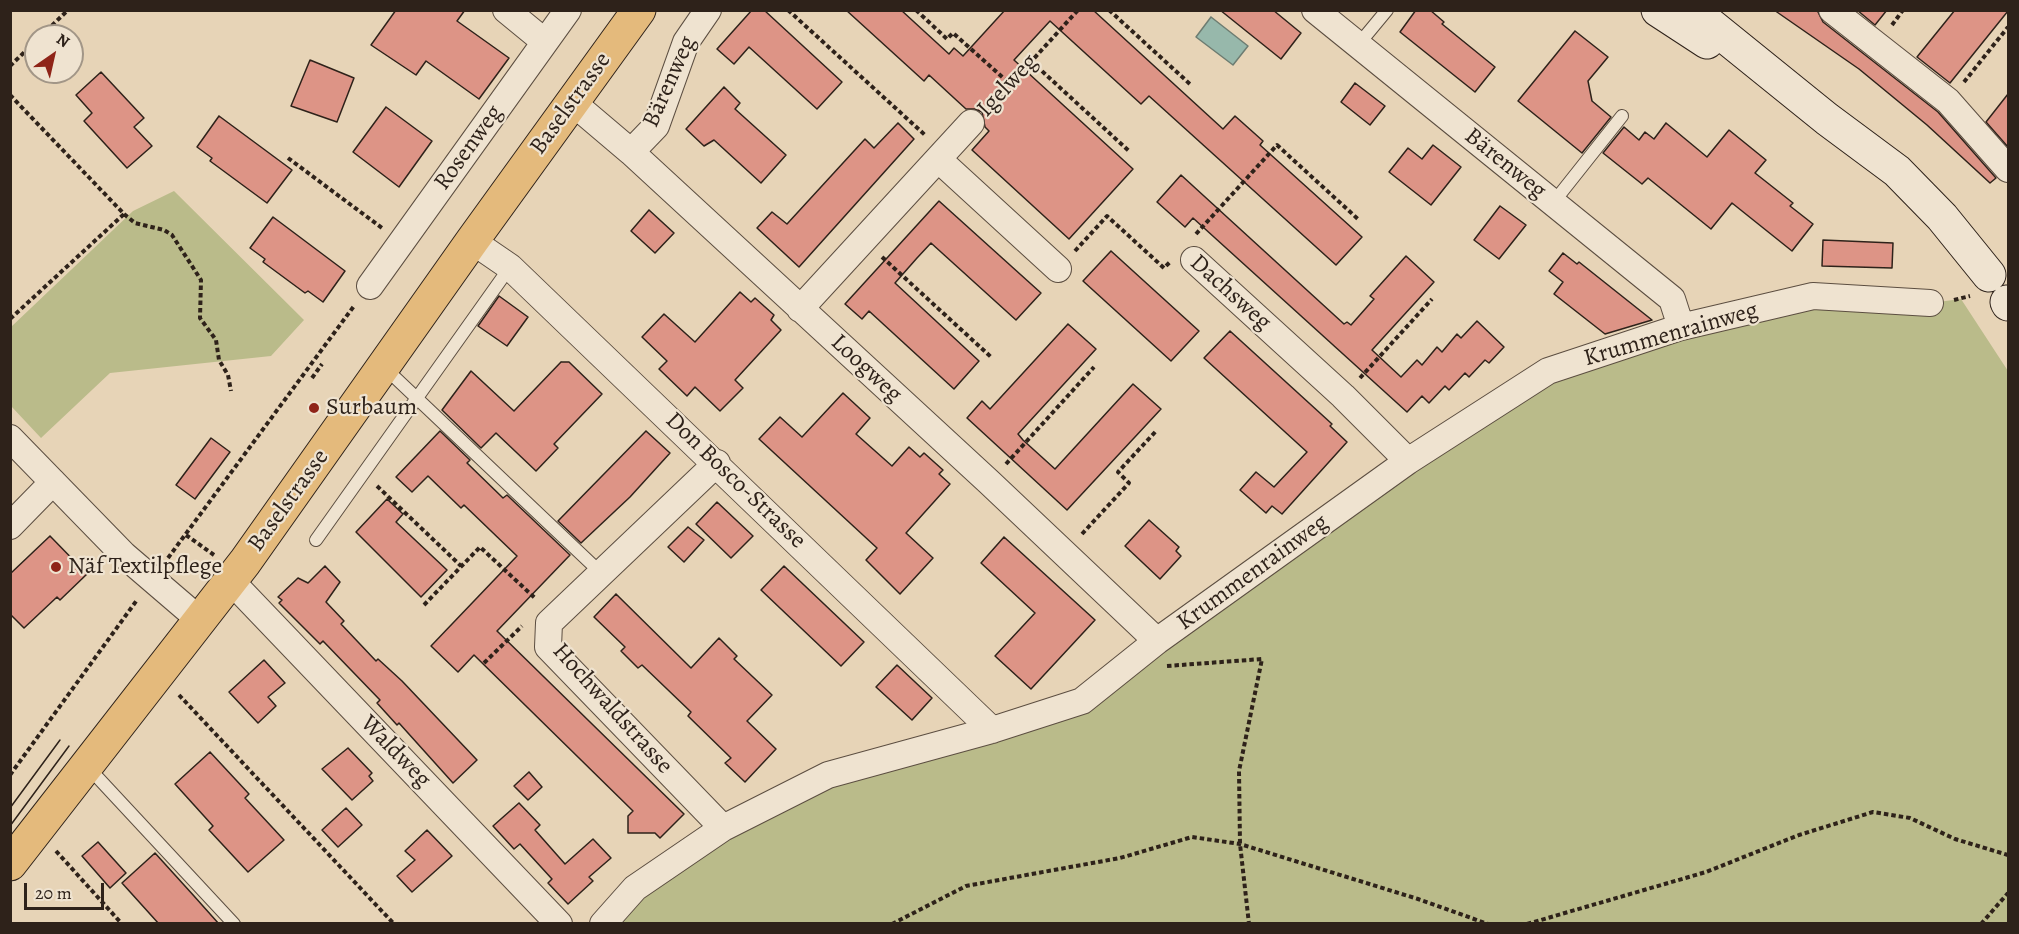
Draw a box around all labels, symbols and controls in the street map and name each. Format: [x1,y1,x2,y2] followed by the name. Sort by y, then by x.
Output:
[24,24,84,84] north arrow
[52,28,74,53] text: N
[637,32,703,132] street label: Bärenweg
[524,47,618,161] street label: Baselstrasse
[972,48,1044,124] street label: Igelweg
[429,100,509,196] street label: Rosenweg
[1458,122,1552,206] street label: Bärenweg
[1183,249,1277,337] street label: Dachsweg
[1581,296,1761,374] street label: Krummenrainweg
[824,329,908,409] street label: Loogweg
[326,394,417,422] place label: Surbaum
[307,401,321,415] marker: Surbaum
[659,407,811,555] street label: Don Bosco-Strasse
[242,444,336,558] street label: Baselstrasse
[1172,509,1334,637] street label: Krummenrainweg
[68,553,222,581] place label: Näf Textilpflege
[49,560,63,574] marker: Näf Textilpflege
[546,638,678,780] street label: Hochwaldstrasse
[354,710,436,794] street label: Waldweg
[27,871,106,909] scale bar
[35,881,72,905] text: 20 m

